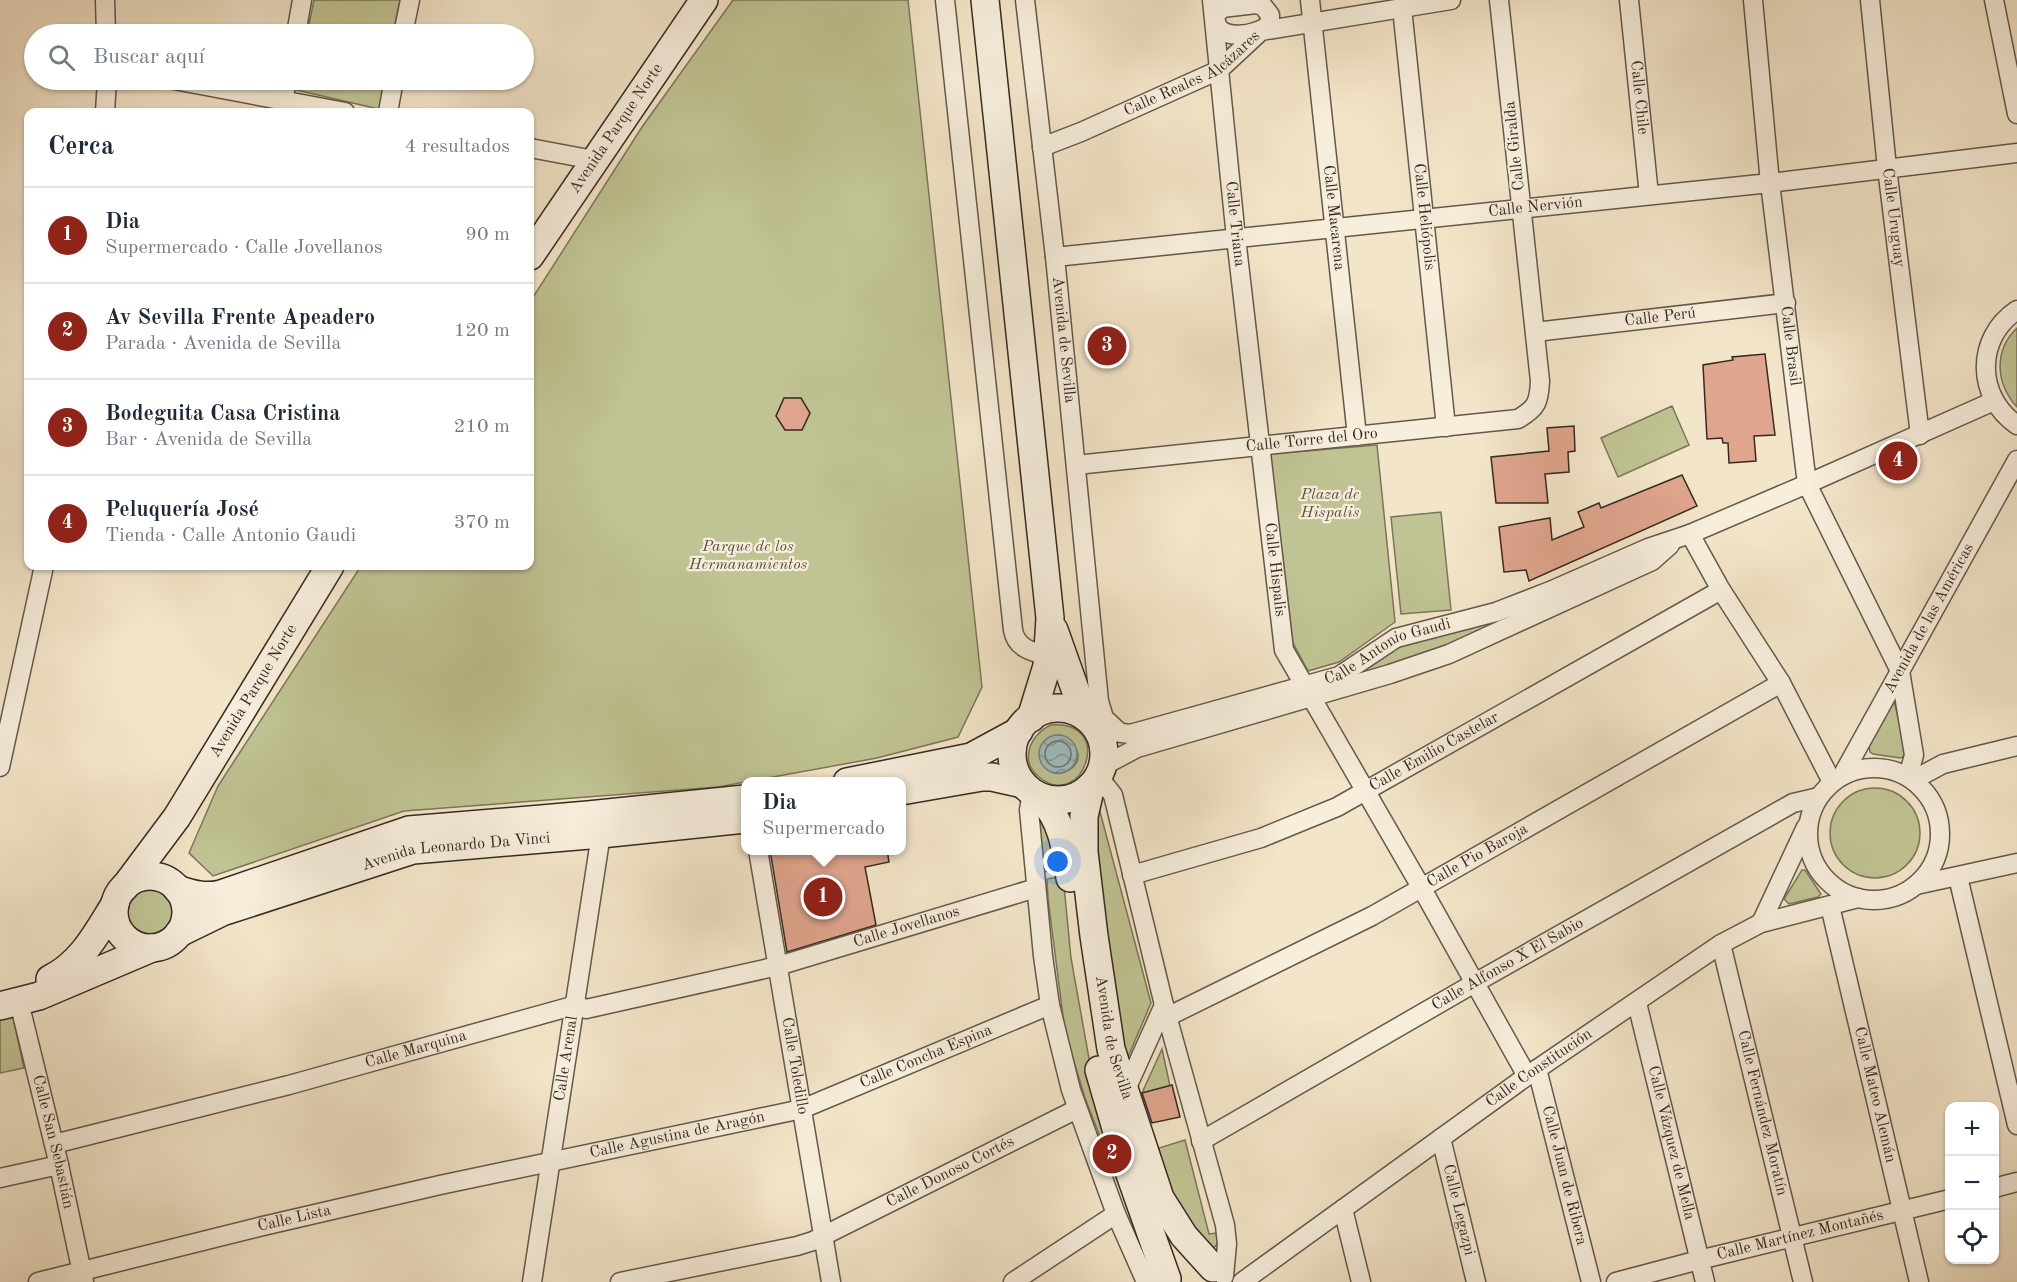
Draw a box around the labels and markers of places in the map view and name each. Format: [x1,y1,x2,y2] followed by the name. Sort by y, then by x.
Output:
[1088,324,1126,368] pin: 3
[1878,438,1918,484] pin: 4
[804,874,842,920] pin: 1
[1092,1132,1132,1176] pin: 2

